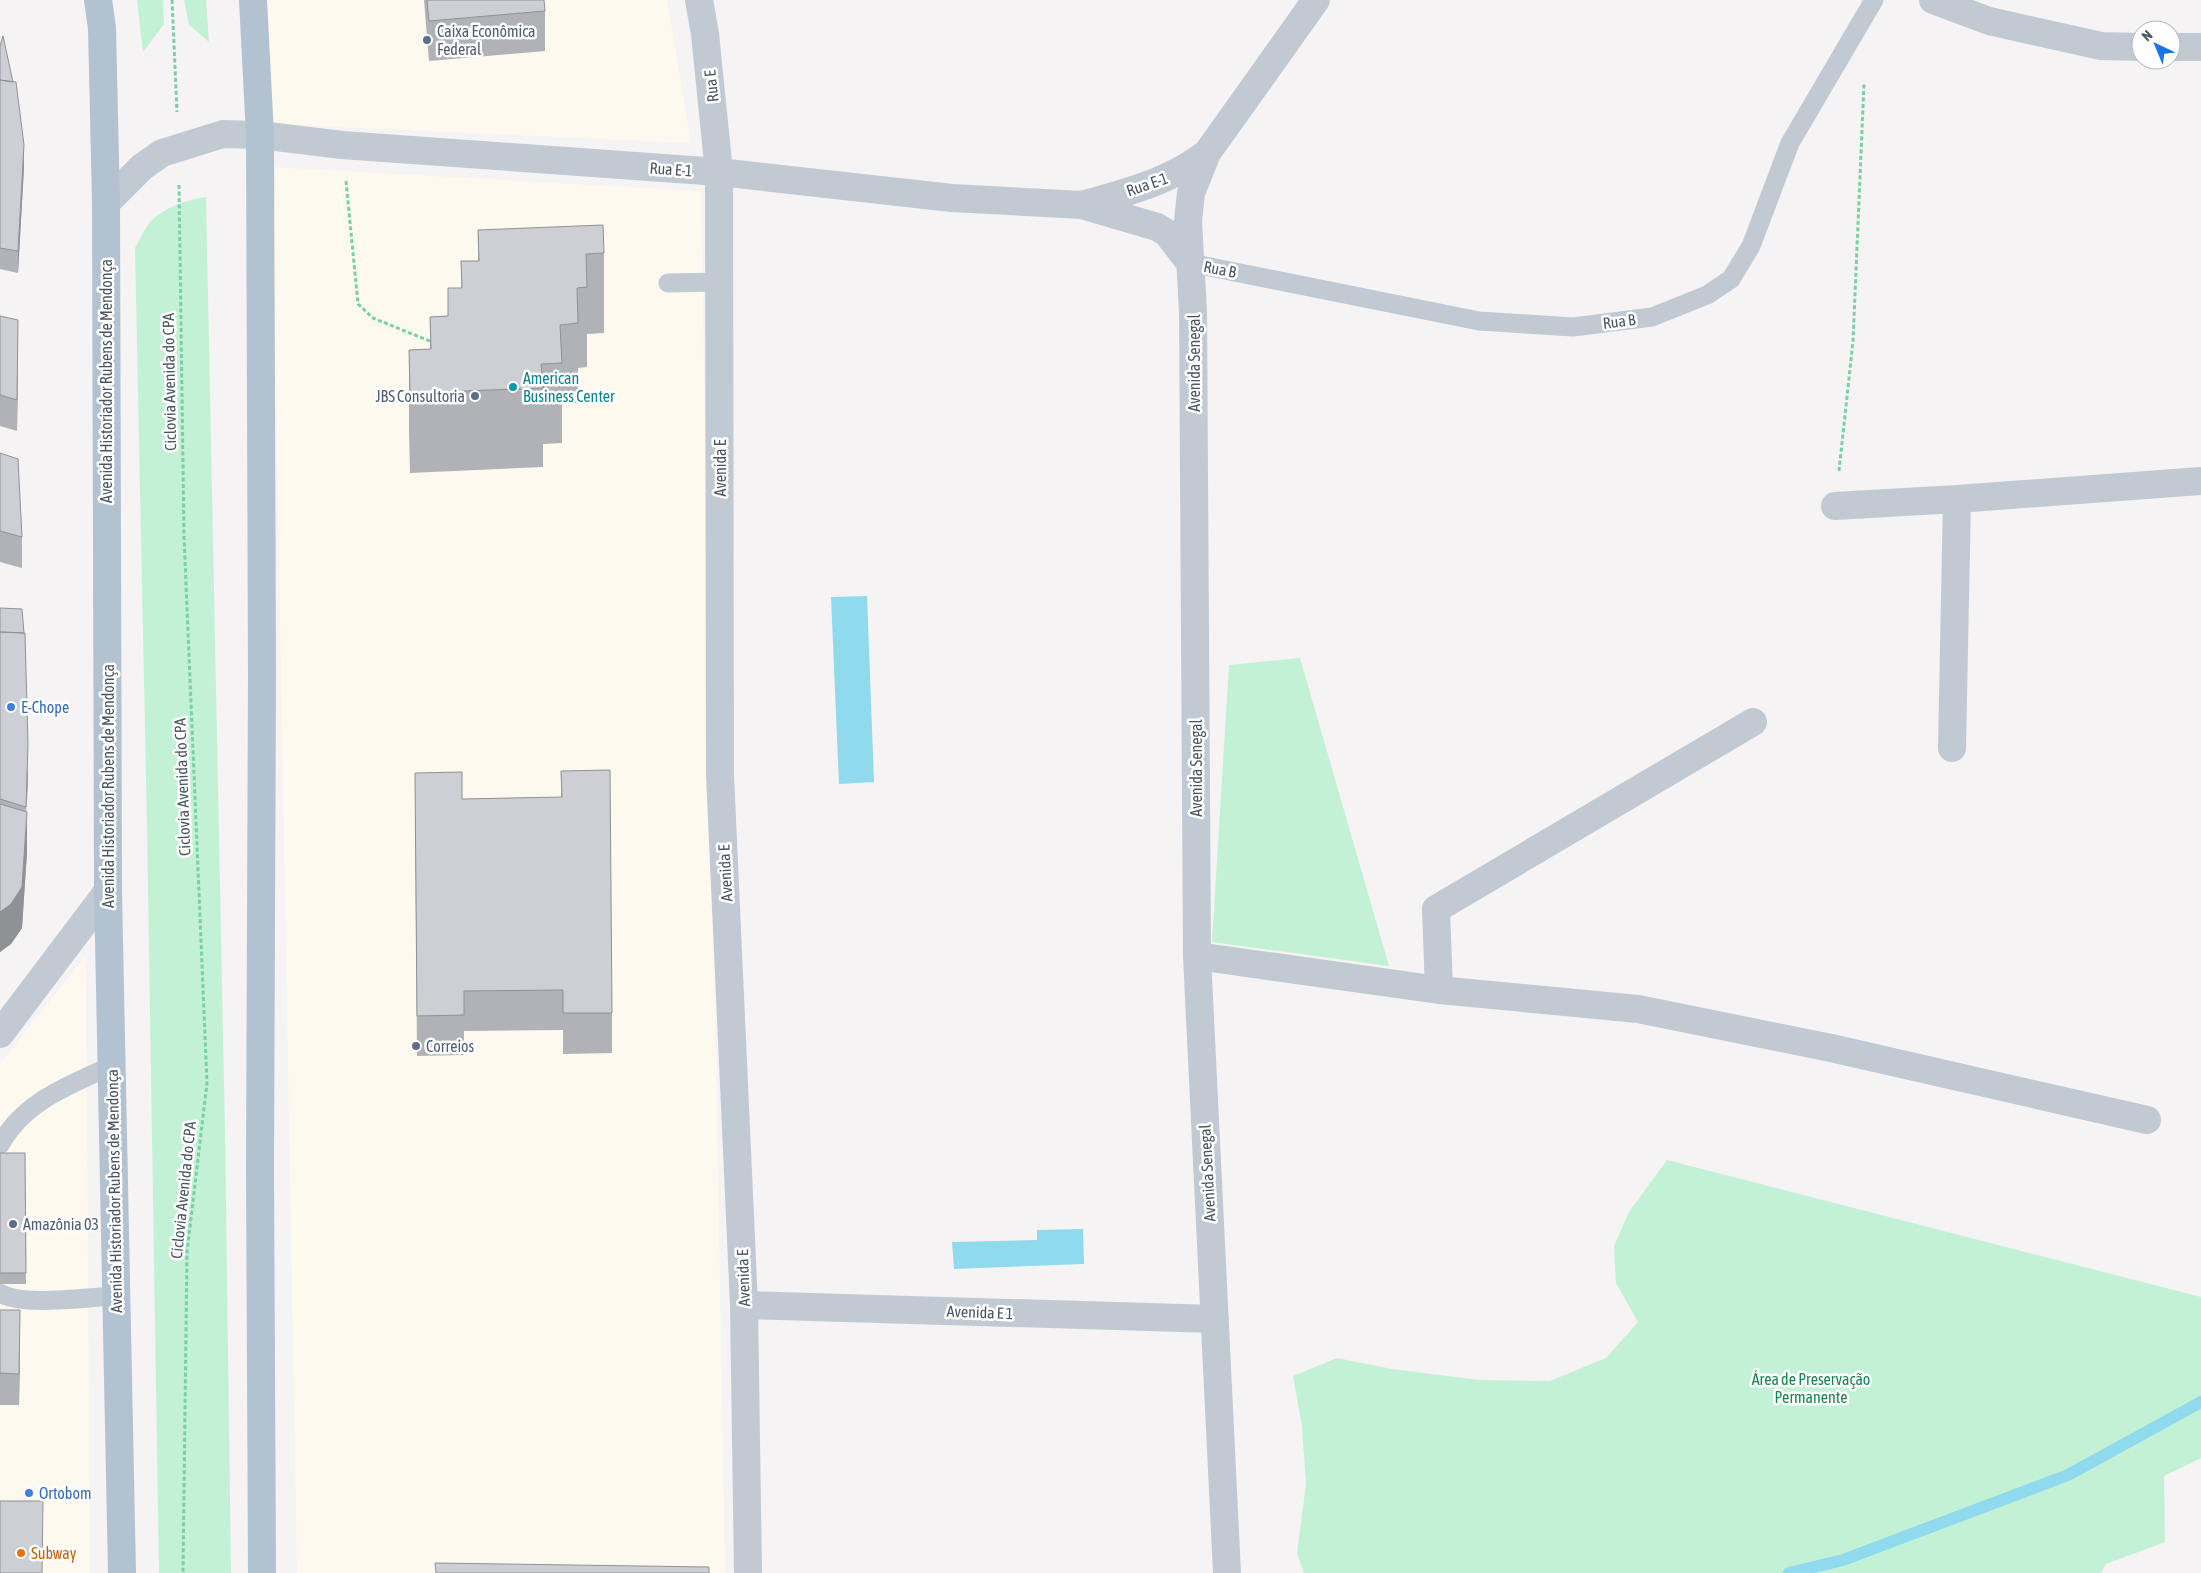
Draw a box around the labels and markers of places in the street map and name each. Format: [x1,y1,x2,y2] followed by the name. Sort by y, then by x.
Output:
[437,22,536,58] place label: Caixa Econômica Federal
[421,34,433,46] marker: Caixa Econômica Federal
[523,369,615,405] place label: American Business Center
[507,381,519,393] marker: American Business Center
[375,387,465,405] place label: JBS Consultoria
[469,390,481,402] marker: JBS Consultoria
[21,698,69,717] place label: E-Chope
[5,701,17,713] marker: E-Chope
[426,1037,475,1055] place label: Correios
[410,1040,422,1052] marker: Correios
[23,1215,99,1233] place label: Amazônia 03
[7,1218,19,1230] marker: Amazônia 03
[39,1484,92,1502] place label: Ortobom
[23,1487,35,1499] marker: Ortobom
[31,1544,77,1563] place label: Subway
[15,1547,27,1559] marker: Subway

